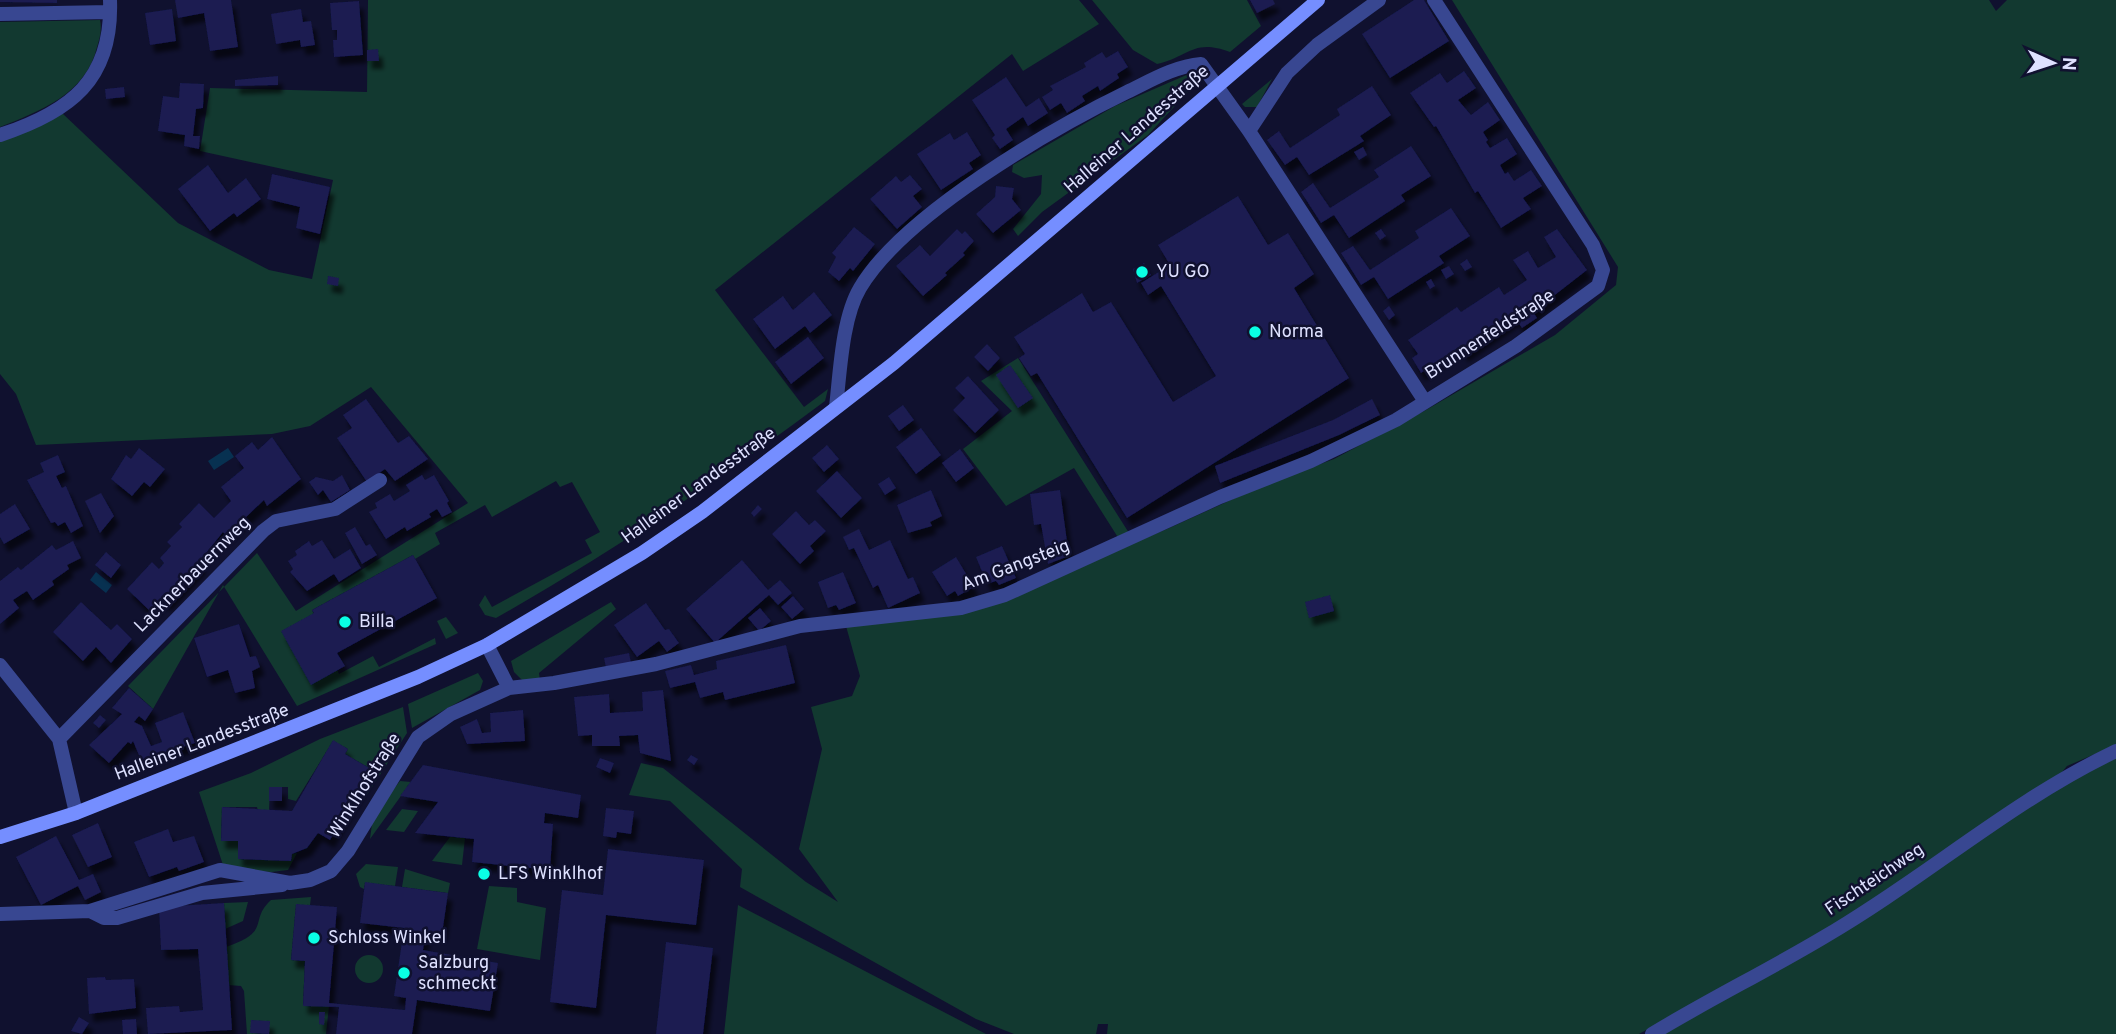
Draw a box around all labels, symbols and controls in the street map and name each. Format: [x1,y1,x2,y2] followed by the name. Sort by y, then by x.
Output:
[2018,28,2088,98] north arrow
[2056,56,2080,71] text: N
[1060,61,1214,199] street label: Halleiner Landesstraße
[1156,261,1210,284] place label: YU GO
[1134,264,1150,280] marker: YU GO
[1421,285,1559,385] street label: Brunnenfeldstraße
[1269,321,1323,344] place label: Norma
[1247,324,1263,340] marker: Norma
[617,422,781,550] street label: Halleiner Landesstraße
[130,512,256,638] street label: Lacknerbauernweg
[959,535,1073,597] street label: Am Gangsteig
[359,611,394,634] place label: Billa
[337,614,353,630] marker: Billa
[112,699,292,787] street label: Halleiner Landesstraße
[323,729,407,843] street label: Winklhofstraße
[1821,838,1929,922] street label: Fischteichweg
[498,863,603,886] place label: LFS Winklhof
[476,866,492,882] marker: LFS Winklhof
[328,927,446,950] place label: Schloss Winkel
[306,930,322,946] marker: Schloss Winkel
[418,952,496,996] place label: Salzburg schmeckt
[396,965,412,981] marker: Salzburg schmeckt

